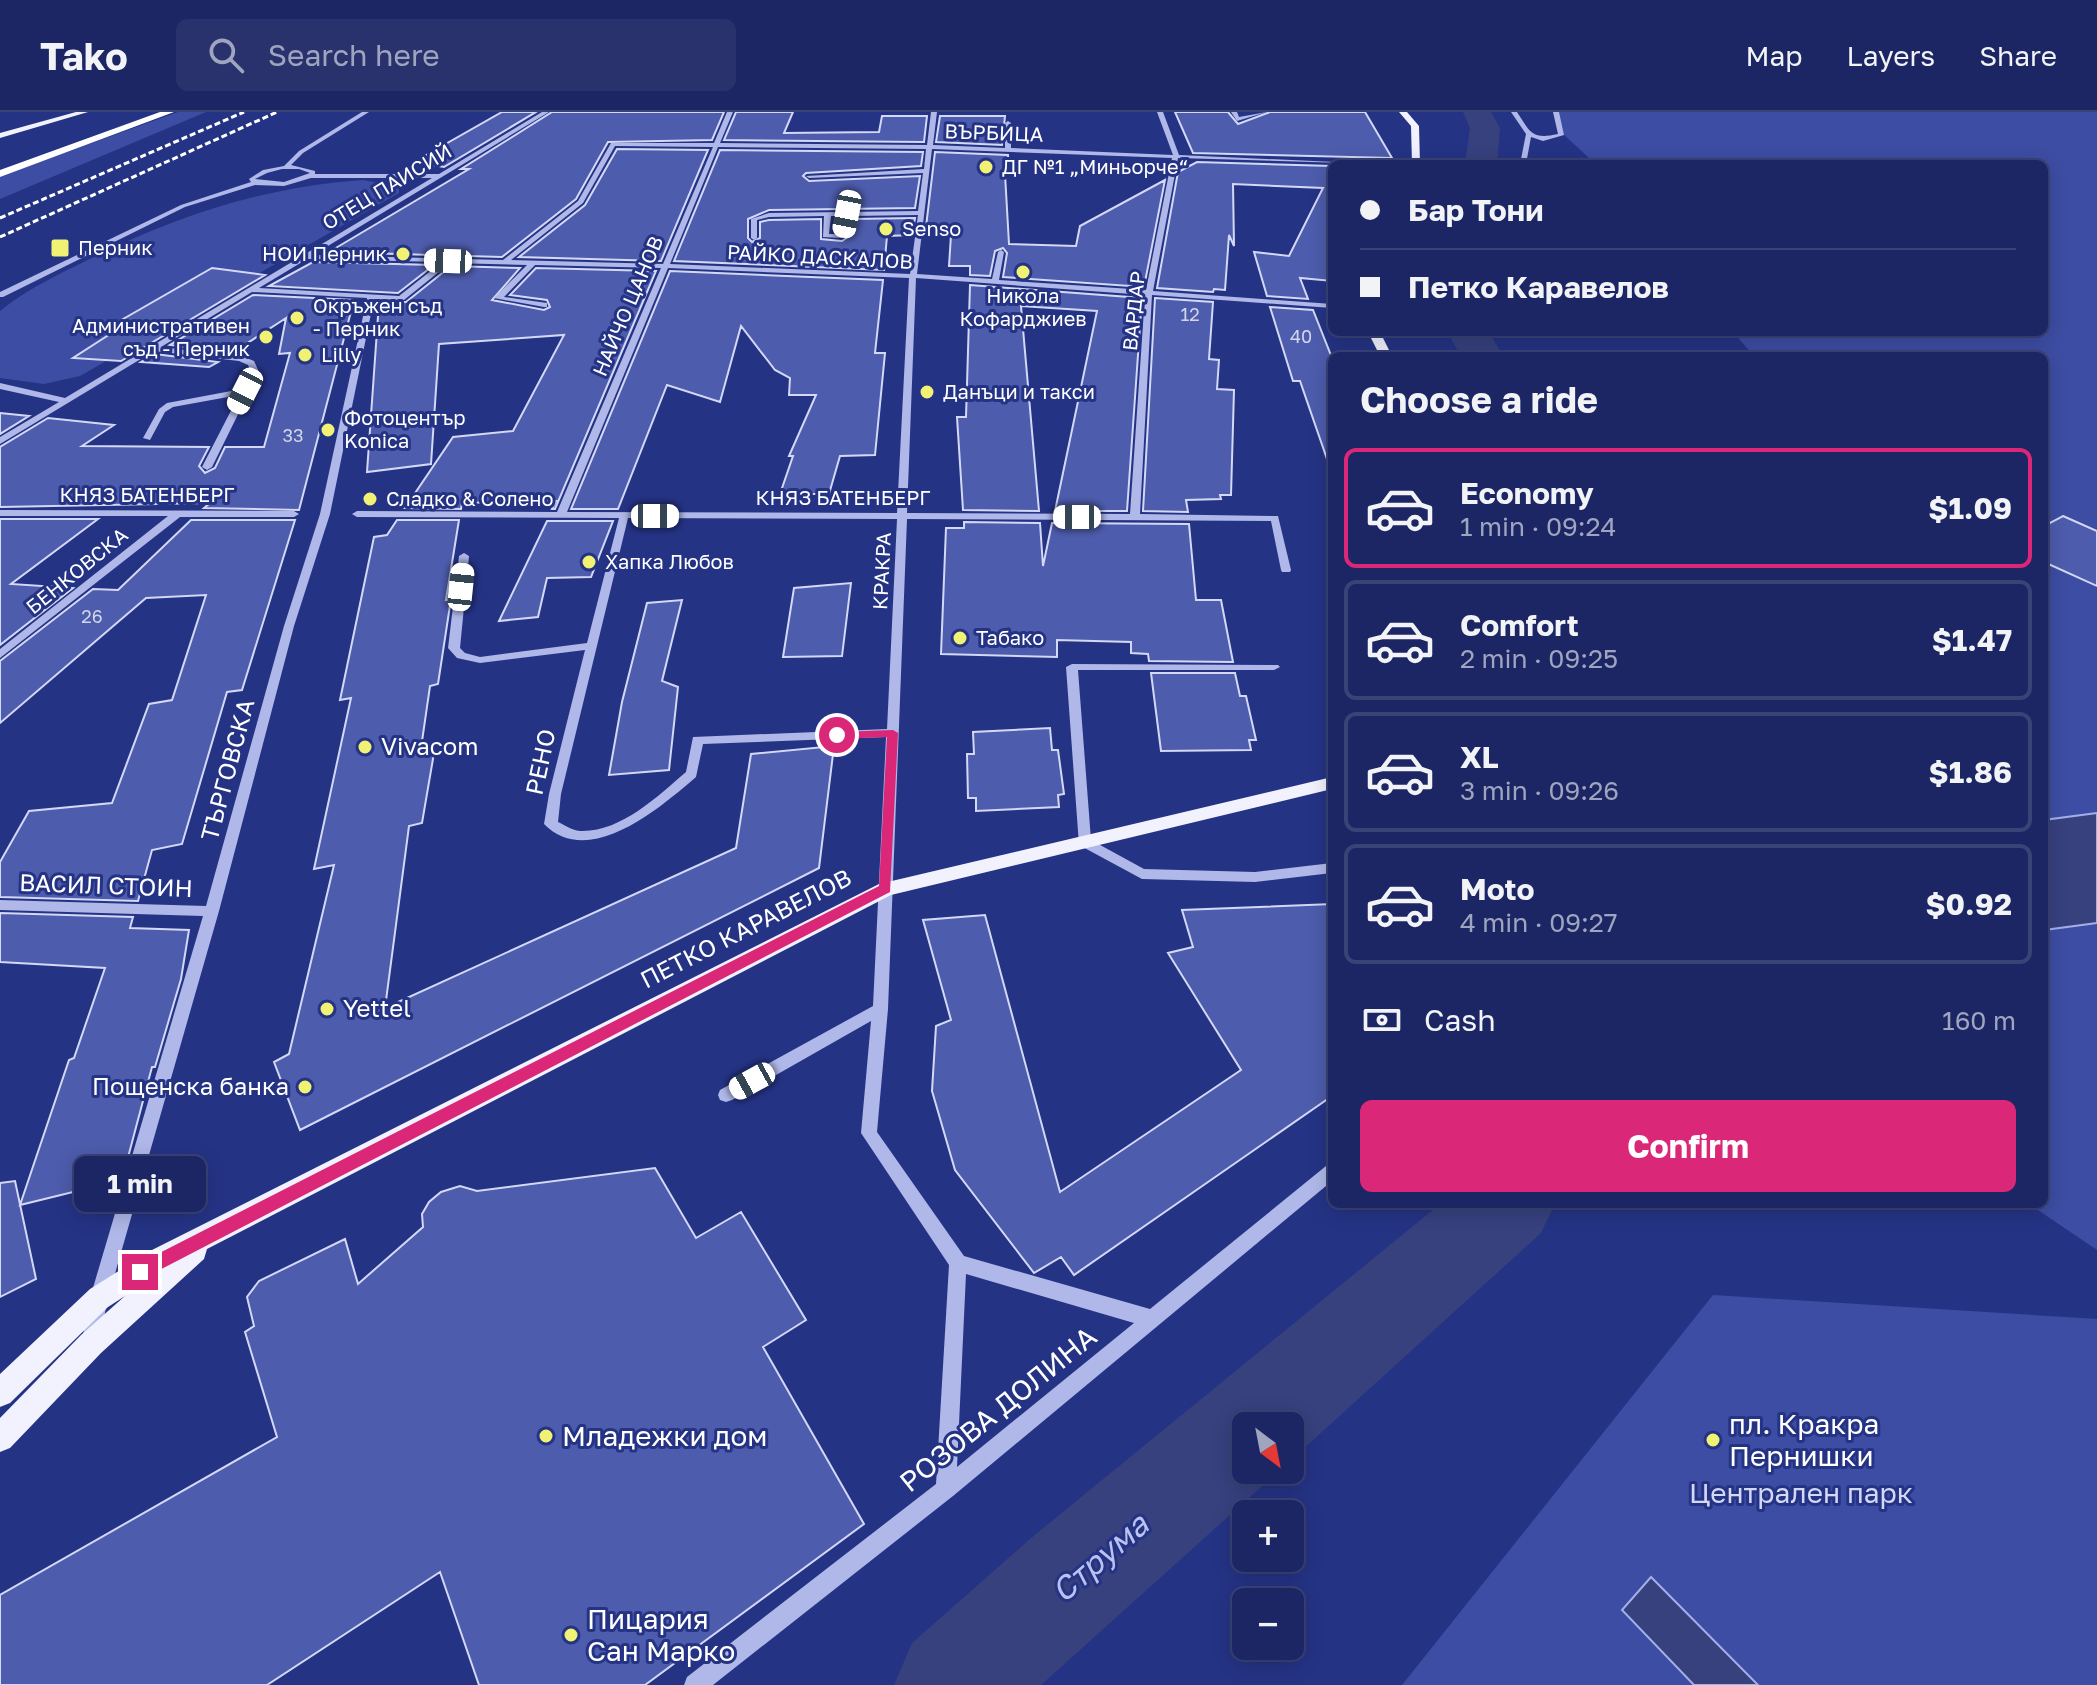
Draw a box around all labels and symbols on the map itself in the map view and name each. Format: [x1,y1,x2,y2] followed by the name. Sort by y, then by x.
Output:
[944,118,1044,146] street label: ВЪРБИЦА
[317,138,456,234] street label: ОТЕЦ ПАИСИЙ
[1002,154,1188,178] place label: ДГ №1 „Миньорче“
[977,158,995,176] marker: ДГ №1 „Миньорче“
[831,188,863,240] car
[902,216,961,240] place label: Senso
[877,220,895,238] marker: Senso
[587,232,667,379] street label: НАЙЧО ЦАНОВ
[78,235,153,259] place label: Перник
[49,237,71,259] marker: Перник
[727,239,914,273] street label: РАЙКО ДАСКАЛОВ
[262,241,387,265] place label: НОИ Перник
[394,245,412,263] marker: НОИ Перник
[424,248,472,274] car
[1014,263,1032,281] marker: Никола Кофарджиев
[1117,270,1149,352] street label: ВАРДАР
[959,283,1087,330] place label: Никола Кофарджиев
[313,293,442,340] place label: Окръжен съд - Перник
[1180,303,1200,325] house number: 12
[288,309,306,327] marker: Окръжен съд - Перник
[72,313,250,360] place label: Административен съд - Перник
[1290,325,1312,347] house number: 40
[257,328,275,346] marker: Административен съд - Перник
[321,342,361,366] place label: Lilly
[296,346,314,364] marker: Lilly
[223,364,267,418] car
[943,379,1095,403] place label: Данъци и такси
[918,383,936,401] marker: Данъци и такси
[344,405,466,452] place label: Фотоцентър Konica
[319,421,337,439] marker: Фотоцентър Konica
[282,424,304,446] house number: 33
[60,482,235,506] street label: КНЯЗ БАТЕНБЕРГ
[756,485,931,509] street label: КНЯЗ БАТЕНБЕРГ
[386,486,554,510] place label: Сладко & Солено
[361,490,379,508] marker: Сладко & Солено
[631,504,679,528] car
[1053,505,1101,529] car
[21,522,132,618] street label: БЕНКОВСКА
[867,531,895,610] street label: КРАКРА
[605,549,734,573] place label: Хапка Любов
[580,553,598,571] marker: Хапка Любов
[447,562,475,612] car
[81,605,103,627] house number: 26
[976,625,1044,649] place label: Табако
[951,629,969,647] marker: Табако
[194,696,259,844] street label: ТЪРГОВСКА
[819,717,855,753] route start
[518,726,561,797] street label: РЕНО
[381,731,479,760] place label: Vivacom
[356,738,374,756] marker: Vivacom
[635,862,856,993] street label: ПЕТКО КАРАВЕЛОВ
[19,867,193,902] street label: ВАСИЛ СТОИН
[343,993,411,1022] place label: Yettel
[318,1000,336,1018] marker: Yettel
[725,1059,779,1103] car
[92,1071,289,1100] place label: Пощенска банка
[296,1078,314,1096] marker: Пощенска банка
[74,1156,206,1212] callout: 1 min
[122,1254,158,1290] route end
[893,1319,1103,1498] street label: РОЗОВА ДОЛИНА
[1729,1407,1879,1472] place label: пл. Кракра Пернишки
[1232,1412,1304,1484] north arrow
[562,1419,767,1452] place label: Младежки дом
[537,1427,555,1445] marker: Младежки дом
[1704,1431,1722,1449] marker: пл. Кракра Пернишки
[1689,1476,1913,1509] park label: Централен парк
[1043,1504,1157,1609] water label: Струма
[587,1602,735,1667] place label: Пицария Сан Марко
[562,1626,580,1644] marker: Пицария Сан Марко

